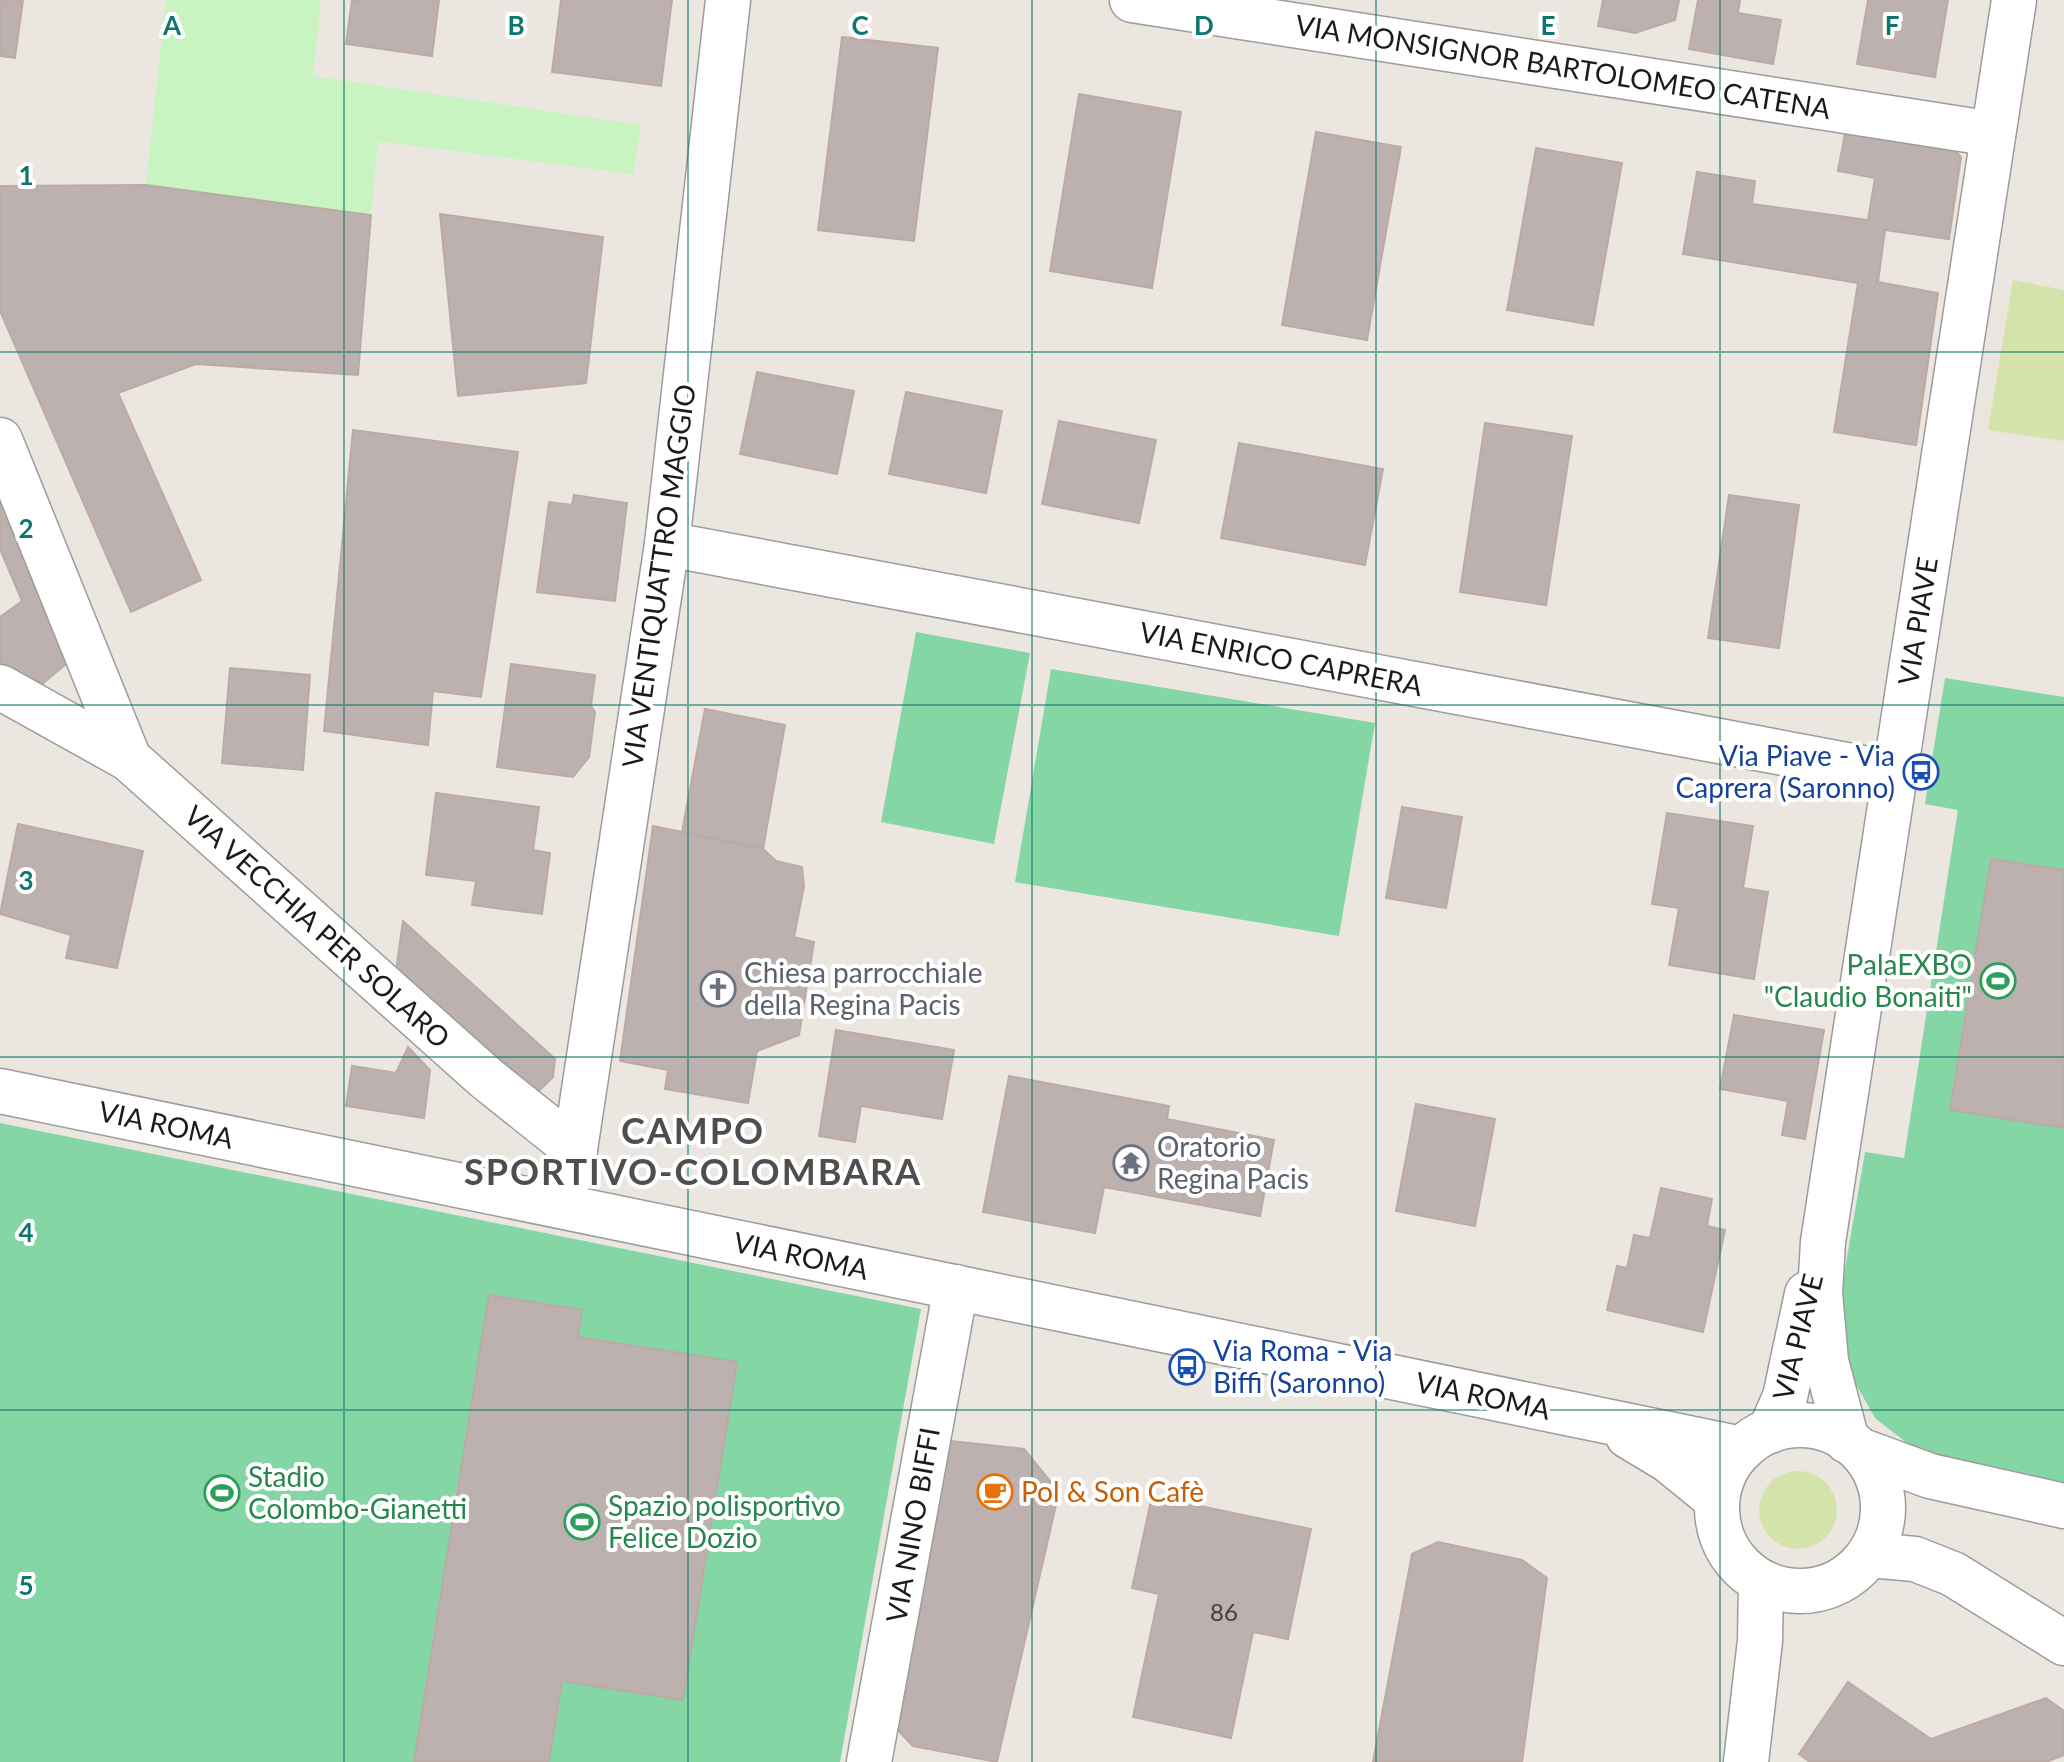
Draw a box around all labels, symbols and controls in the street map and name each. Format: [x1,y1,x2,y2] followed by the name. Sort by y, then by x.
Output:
[1293,8,1833,126] street label: VIA MONSIGNOR BARTOLOMEO CATENA
[162,9,182,41] text: A
[507,9,525,41] text: B
[851,9,869,41] text: C
[1194,9,1214,41] text: D
[1885,9,1899,41] text: F
[18,159,34,191] text: 1
[614,382,702,770] street label: VIA VENTIQUATTRO MAGGIO
[18,512,34,544] text: 2
[1890,554,1944,687] street label: VIA PIAVE
[1137,614,1426,702] street label: VIA ENRICO CAPRERA
[1676,738,1895,804] place label: Via Piave - Via Caprera (Saronno)
[1902,753,1940,791] bus stop icon: Via Piave - Via Caprera (Saronno)
[178,798,457,1054] street label: VIA VECCHIA PER SOLARO
[18,864,34,896] text: 3
[1764,947,1972,1013] place label: PalaEXBO "Claudio Bonaiti"
[744,955,982,1021] place label: Chiesa parrocchiale della Regina Pacis
[1979,962,2017,1000] sports icon: PalaEXBO "Claudio Bonaiti"
[699,970,737,1008] church icon: Chiesa parrocchiale della Regina Pacis
[96,1093,237,1155] street label: VIA ROMA
[464,1108,922,1193] district label: CAMPO SPORTIVO-COLOMBARA
[1157,1129,1309,1195] place label: Oratorio Regina Pacis
[1112,1144,1150,1182] temple icon: Oratorio Regina Pacis
[18,1216,34,1248] text: 4
[731,1224,872,1286] street label: VIA ROMA
[1765,1270,1829,1404] street label: VIA PIAVE
[1213,1333,1393,1399] place label: Via Roma - Via Biffi (Saronno)
[1168,1348,1206,1386] bus stop icon: Via Roma - Via Biffi (Saronno)
[1413,1364,1554,1426] street label: VIA ROMA
[878,1425,946,1625] street label: VIA NINO BIFFI
[248,1459,467,1525] place label: Stadio Colombo-Gianetti
[976,1473,1014,1511] cafe icon: Pol & Son Cafè
[203,1474,241,1512] sports icon: Stadio Colombo-Gianetti
[1021,1474,1204,1508] place label: Pol & Son Cafè
[608,1488,841,1554] place label: Spazio polisportivo Felice Dozio
[563,1503,601,1541] sports icon: Spazio polisportivo Felice Dozio
[18,1569,34,1601] text: 5
[1210,1597,1238,1626] house number: 86

